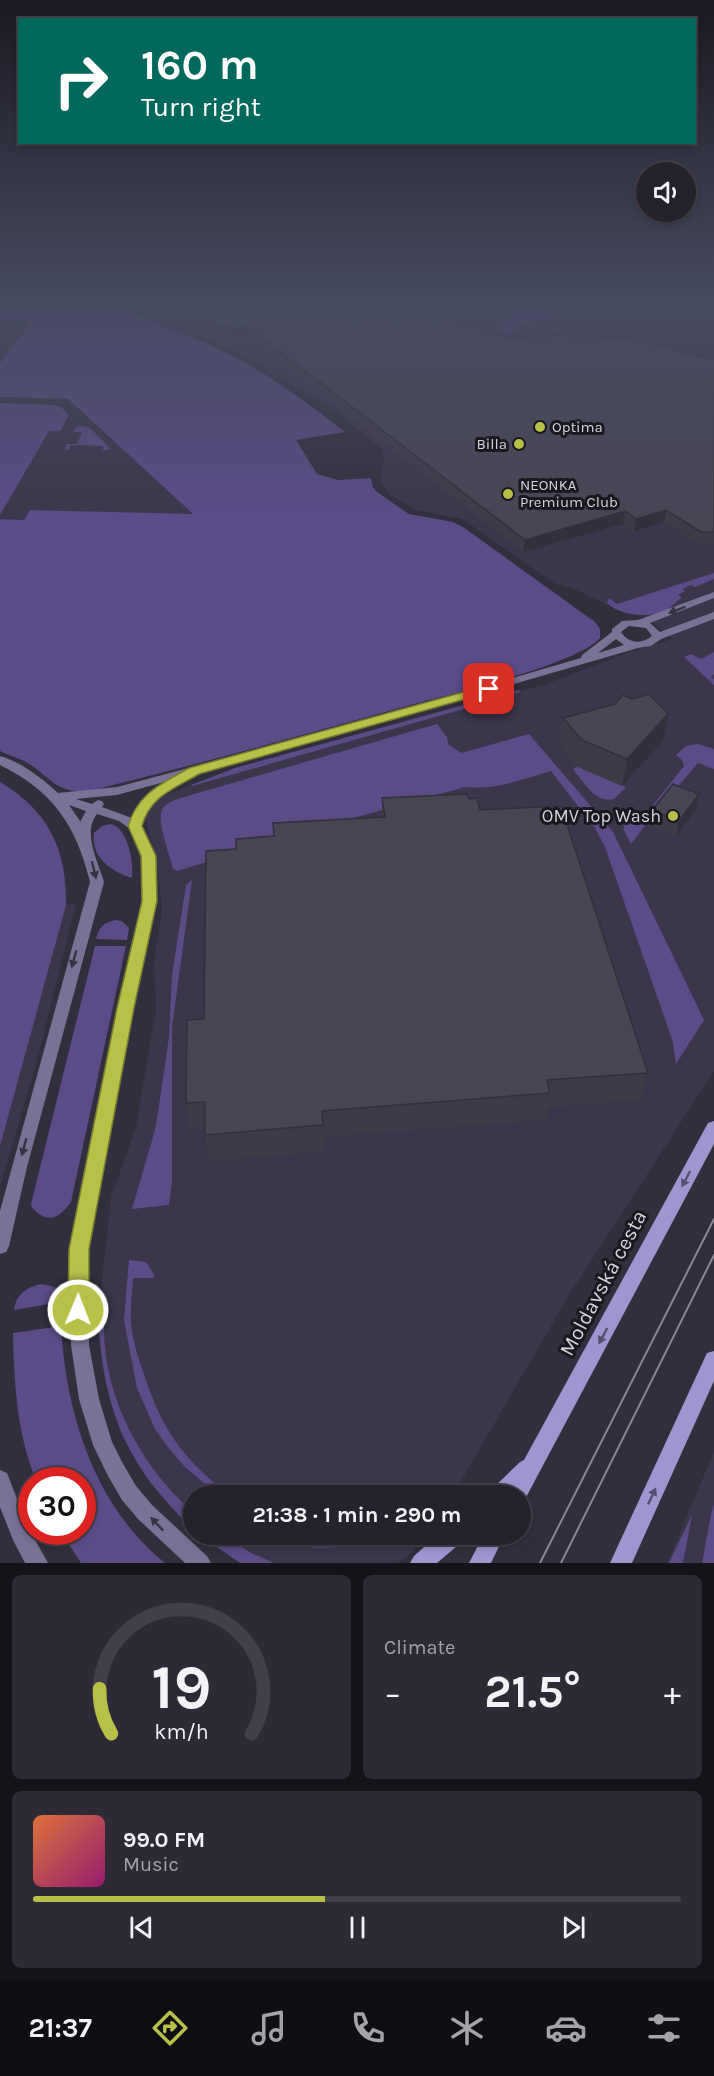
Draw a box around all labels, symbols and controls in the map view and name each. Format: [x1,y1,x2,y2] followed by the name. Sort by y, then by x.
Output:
[141,40,259,90] text: 160 m
[42,42,120,120] icon: right
[141,91,261,123] text: Turn right
[636,162,696,222] map controls
[636,162,696,222] button: sound
[552,418,603,436] place label: Optima
[533,420,547,434] marker: Optima
[477,435,507,453] place label: Billa
[512,437,526,451] marker: Billa
[520,476,618,511] place label: NEONKA Premium Club
[501,487,515,501] marker: NEONKA Premium Club
[668,606,686,615] one-way arrow
[463,663,514,714] pin
[472,672,505,705] icon: arrive
[542,805,661,827] place label: OMV Top Wash
[666,809,680,823] marker: OMV Top Wash
[89,861,99,879] one-way arrow
[69,950,79,968] one-way arrow
[19,1138,28,1156] one-way arrow
[682,1171,691,1188] one-way arrow
[555,1206,651,1360] street label: Moldavská cesta
[46,1278,110,1342] position arrow
[598,1327,608,1344] one-way arrow
[18,1467,96,1545] speed limit sign: 30
[647,1487,657,1505] one-way arrow
[252,1502,462,1528] text: 21:38 · 1 min · 290 m
[150,1516,164,1531] one-way arrow
[384,1636,455,1659] text: Climate
[151,1651,212,1724] text: 19
[484,1666,581,1718] text: 21.5°
[384,1674,401,1712] text: −
[664,1674,681,1712] text: +
[154,1719,209,1744] text: km/h
[123,1827,205,1853] text: 99.0 FM
[123,1853,179,1876] text: Music
[125,1911,158,1944] icon: previous
[341,1911,374,1944] icon: pause
[557,1911,590,1944] icon: next
[149,2007,191,2049] icon: directions
[248,2007,290,2049] icon: music
[347,2007,389,2049] icon: phone
[446,2007,488,2049] icon: climate
[545,2007,587,2049] icon: car
[643,2007,685,2049] icon: filters
[28,2012,92,2044] text: 21:37

